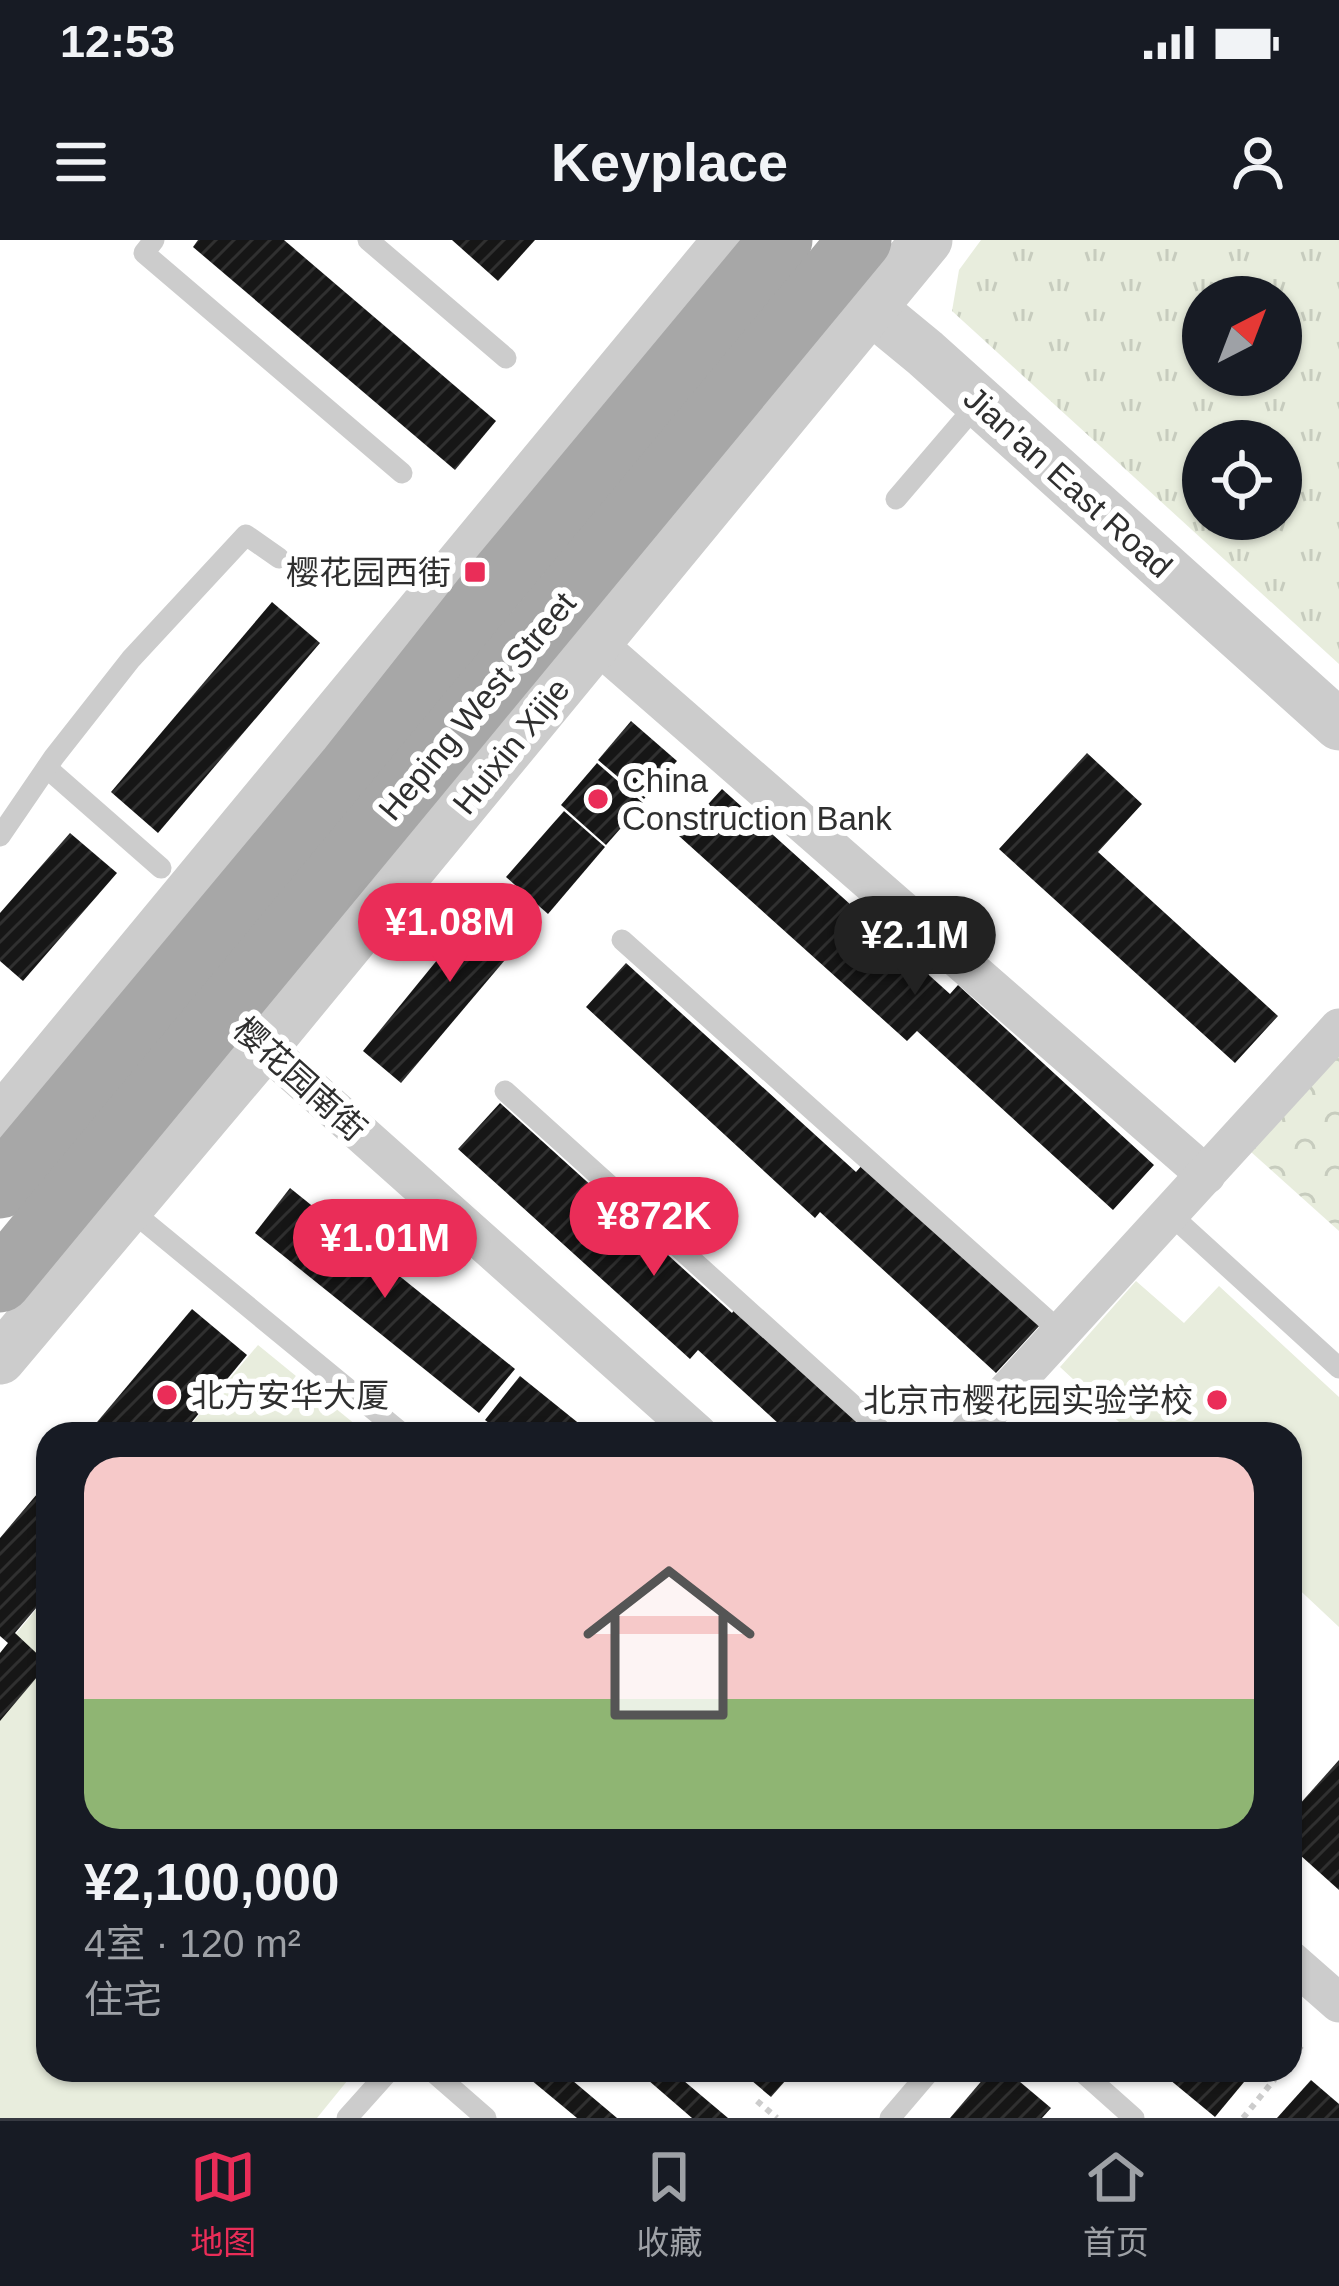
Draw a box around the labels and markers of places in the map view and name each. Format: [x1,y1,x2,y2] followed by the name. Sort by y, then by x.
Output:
[286,554,451,591] place label: 樱花园西街
[462,559,488,585] marker: 樱花园西街
[622,762,892,837] place label: China Construction Bank
[585,786,611,812] marker: China Construction Bank
[352,883,548,985] pin: ¥1.08M
[831,896,999,998] pin: ¥2.1M
[570,1177,738,1279] pin: ¥872K
[287,1199,483,1301] pin: ¥1.01M
[191,1377,389,1414] place label: 北方安华大厦
[154,1382,180,1408] marker: 北方安华大厦
[863,1382,1193,1419] place label: 北京市樱花园实验学校
[1204,1387,1230,1413] marker: 北京市樱花园实验学校

